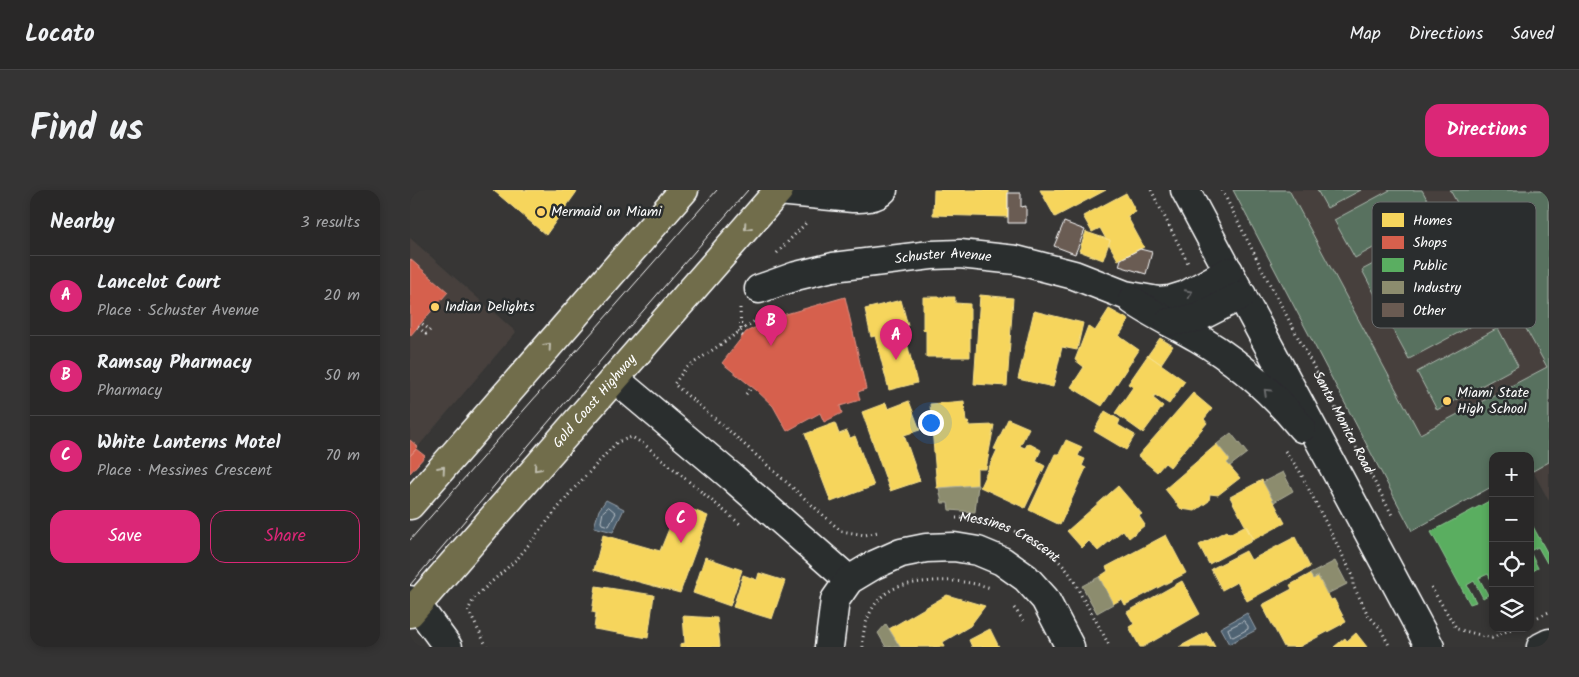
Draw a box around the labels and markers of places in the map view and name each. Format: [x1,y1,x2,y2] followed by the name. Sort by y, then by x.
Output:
[551,201,662,223] place label: Mermaid on Miami
[535,206,547,218] marker: Mermaid on Miami
[445,296,534,318] place label: Indian Delights
[429,301,441,313] marker: Indian Delights
[755,305,787,346] pin: B
[880,319,912,360] pin: A
[1457,382,1530,420] place label: Miami State High School
[1441,395,1453,407] marker: Miami State High School
[665,502,697,543] pin: C

